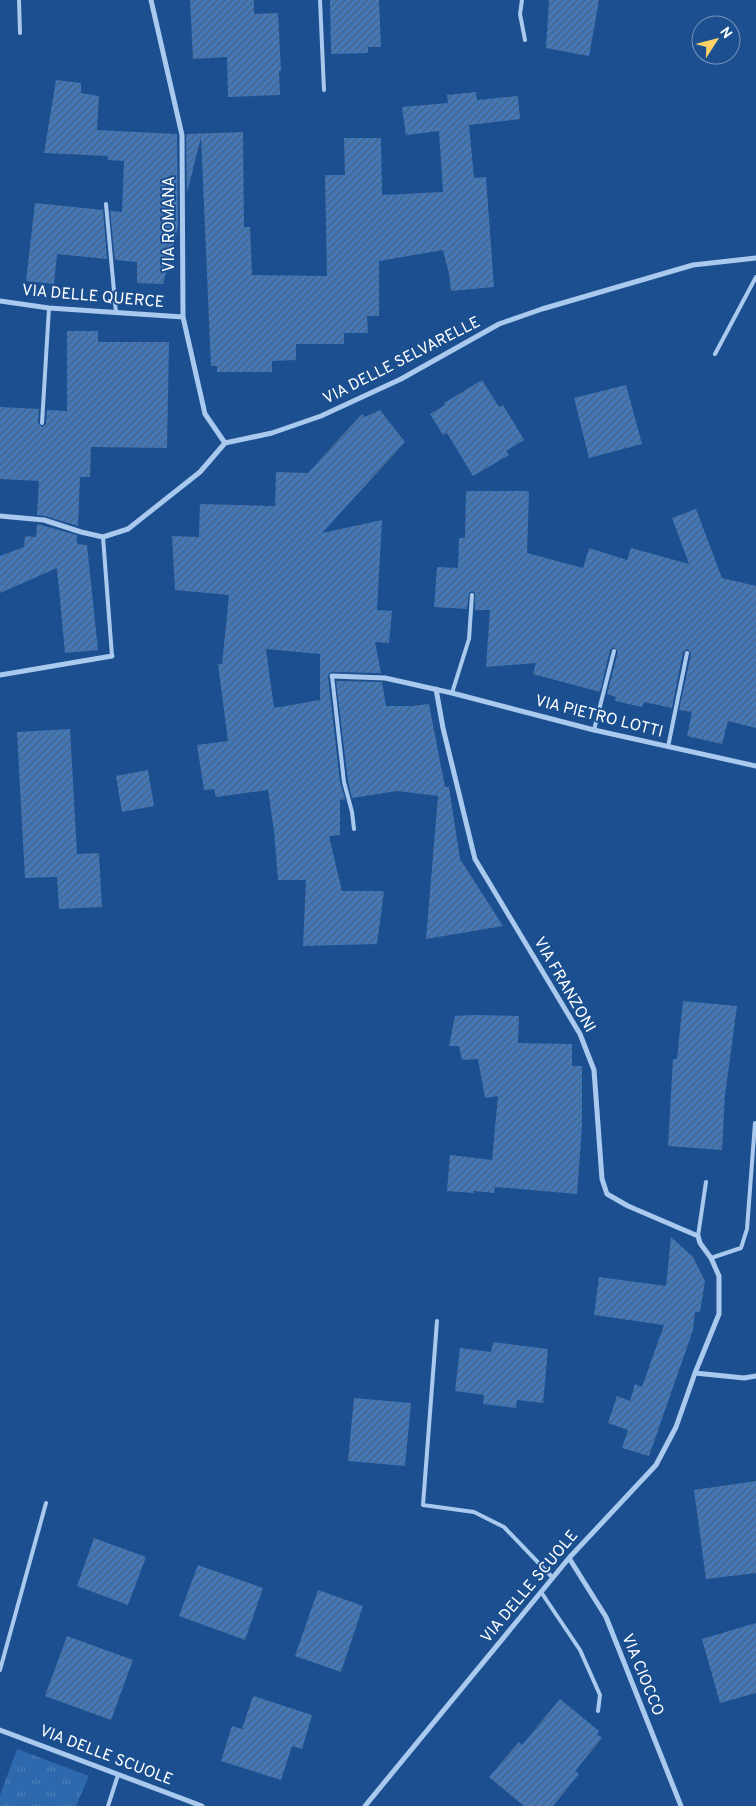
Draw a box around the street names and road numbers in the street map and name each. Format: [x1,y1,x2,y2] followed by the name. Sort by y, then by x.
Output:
[160,176,180,272] street label: VIA ROMANA
[21,281,165,313] street label: VIA DELLE QUERCE
[320,313,484,409] street label: VIA DELLE SELVARELLE
[533,691,665,743] street label: VIA PIETRO LOTTI
[529,934,599,1036] street label: VIA FRANZONI
[477,1526,583,1648] street label: VIA DELLE SCUOLE
[616,1631,668,1719] street label: VIA CIOCCO
[36,1721,176,1791] street label: VIA DELLE SCUOLE

